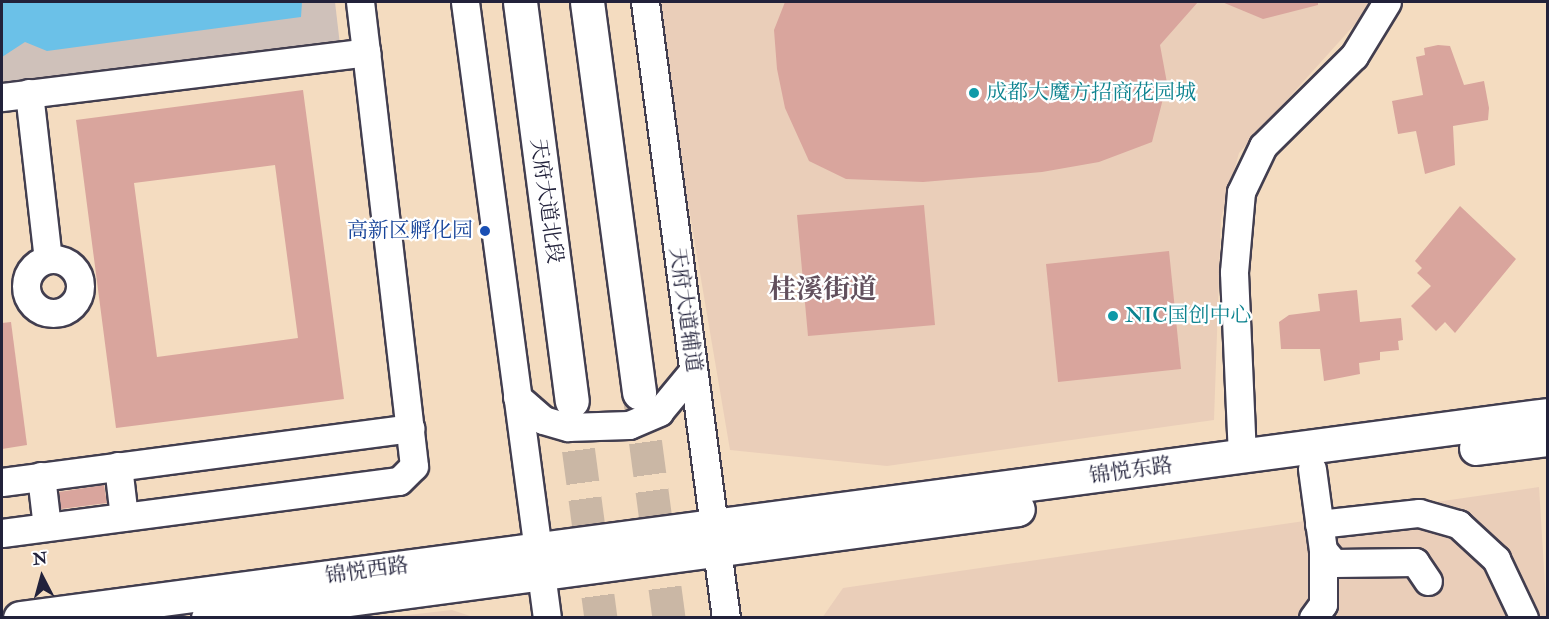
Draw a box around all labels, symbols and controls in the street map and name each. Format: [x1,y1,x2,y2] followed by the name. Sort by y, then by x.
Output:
[986,80,1196,106] place label: 成都大魔方招商花园城
[967,86,981,100] marker: 成都大魔方招商花园城
[525,137,567,265] street label: 天府大道北段
[347,218,473,244] place label: 高新区孵化园
[478,224,492,238] marker: 高新区孵化园
[664,246,706,374] street label: 天府大道辅道
[769,274,877,306] district label: 桂溪街道
[1125,303,1252,329] place label: NIC国创中心
[1106,309,1120,323] marker: NIC国创中心
[1088,453,1174,489] street label: 锦悦东路
[12,547,72,607] north arrow
[32,548,48,570] text: N
[324,553,410,589] street label: 锦悦西路

